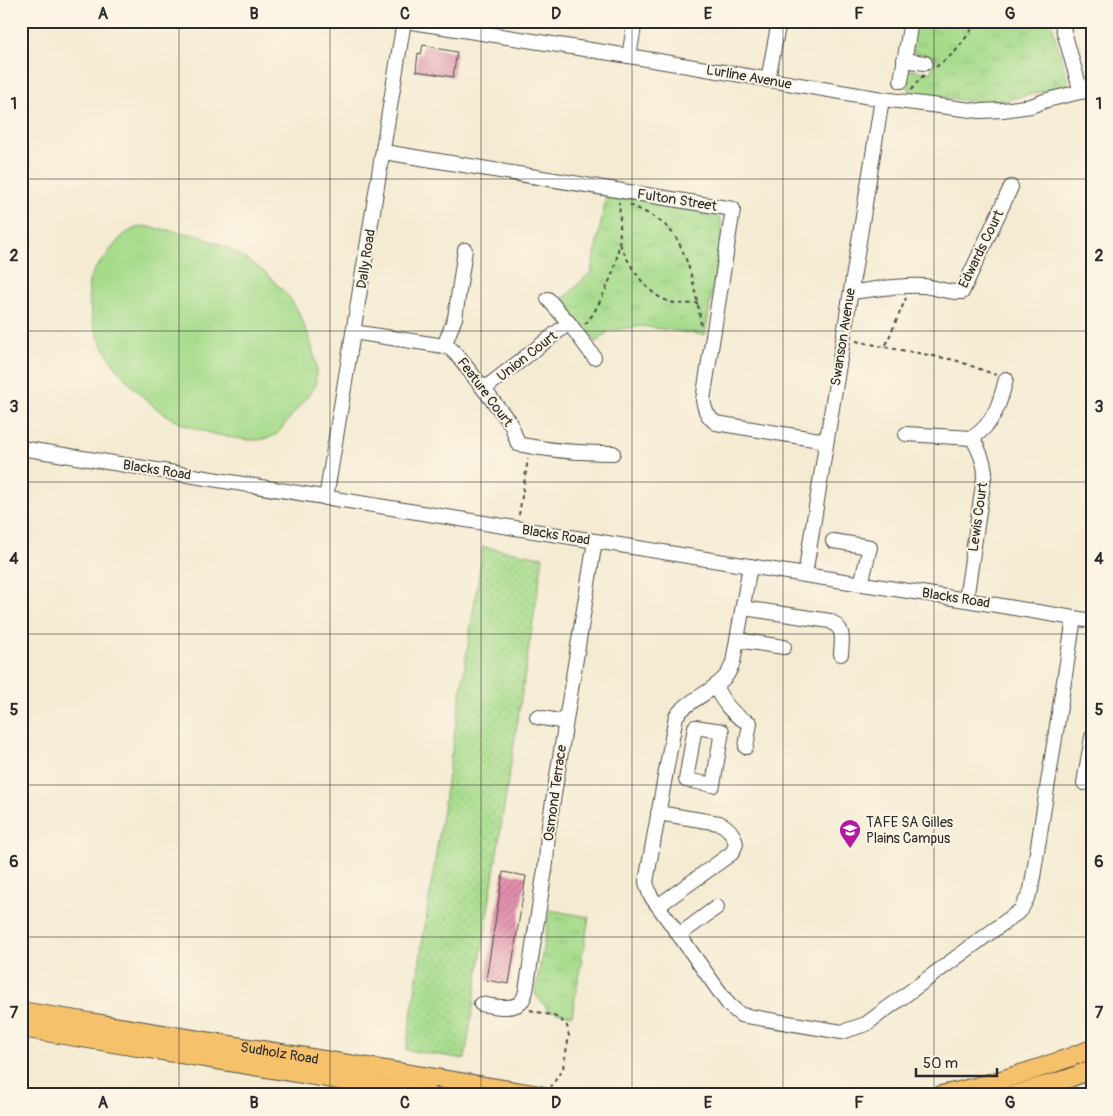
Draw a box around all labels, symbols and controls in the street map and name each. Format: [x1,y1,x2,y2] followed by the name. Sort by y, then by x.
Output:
[98,4,109,24] text: A
[249,4,259,24] text: B
[400,4,410,24] text: C
[551,4,561,24] text: D
[704,4,713,24] text: E
[854,4,864,24] text: F
[1005,4,1016,24] text: G
[705,61,793,93] street label: Lurline Avenue
[11,94,17,114] text: 1
[1096,94,1102,114] text: 1
[636,185,719,215] street label: Fulton Street
[955,207,1007,291] street label: Edwards Court
[353,228,379,290] street label: Dally Road
[10,246,19,266] text: 2
[1095,246,1104,266] text: 2
[827,287,859,387] street label: Swanson Avenue
[493,327,561,385] street label: Union Court
[453,354,517,430] street label: Feature Court
[10,397,19,417] text: 3
[1095,397,1104,417] text: 3
[122,456,193,484] street label: Blacks Road
[965,481,991,553] street label: Lewis Court
[521,521,592,549] street label: Blacks Road
[9,549,19,569] text: 4
[1094,549,1104,569] text: 4
[921,584,992,612] street label: Blacks Road
[10,700,19,720] text: 5
[1095,700,1104,720] text: 5
[540,744,570,842] street label: Osmond Terrace
[866,814,954,847] place label: TAFE SA Gilles Plains Campus
[838,818,862,849] school or university icon: TAFE SA Gilles Plains Campus
[9,852,19,872] text: 6
[1094,852,1104,872] text: 6
[10,1003,19,1023] text: 7
[1095,1003,1104,1023] text: 7
[239,1038,320,1068] street label: Sudholz Road
[916,1046,997,1078] scale bar
[923,1054,958,1073] text: 50 m
[98,1093,109,1113] text: A
[249,1093,259,1113] text: B
[400,1093,410,1113] text: C
[551,1093,561,1113] text: D
[704,1093,713,1113] text: E
[854,1093,864,1113] text: F
[1005,1093,1016,1113] text: G

